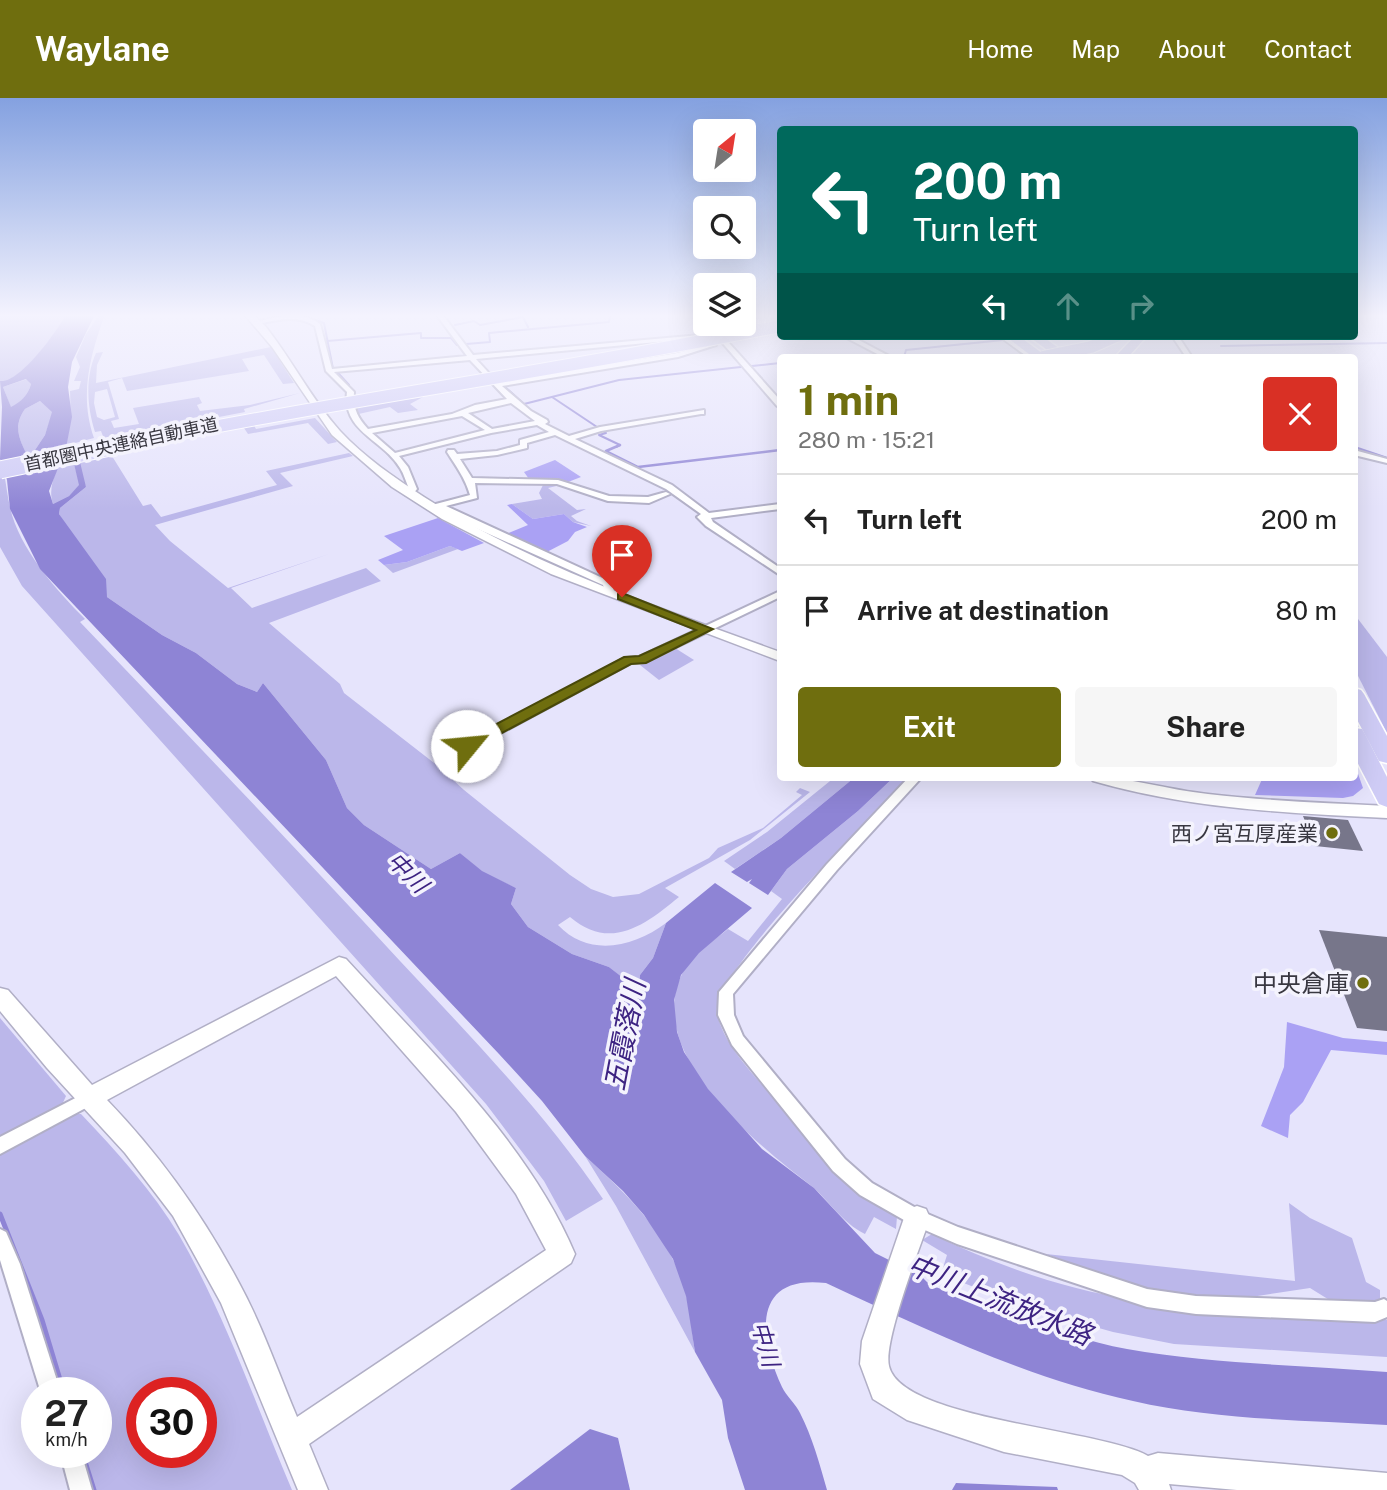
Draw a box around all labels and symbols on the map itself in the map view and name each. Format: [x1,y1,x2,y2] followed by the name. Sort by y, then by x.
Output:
[693,119,756,182] north arrow
[22,413,220,475] street label: 首都圏中央連絡自動車道
[592,525,652,597] pin
[430,709,504,783] position arrow
[1171,821,1318,846] place label: 西ノ宮互厚産業
[1324,825,1340,841] marker: 西ノ宮互厚産業
[382,846,436,900] water label: 中川
[1253,969,1349,997] place label: 中央倉庫
[597,974,651,1093] water label: 五霞落川
[1355,975,1371,991] marker: 中央倉庫
[903,1247,1099,1352] water label: 中川上流放水路
[747,1318,786,1373] water label: 中川
[126,1377,217,1468] speed limit sign: 30

